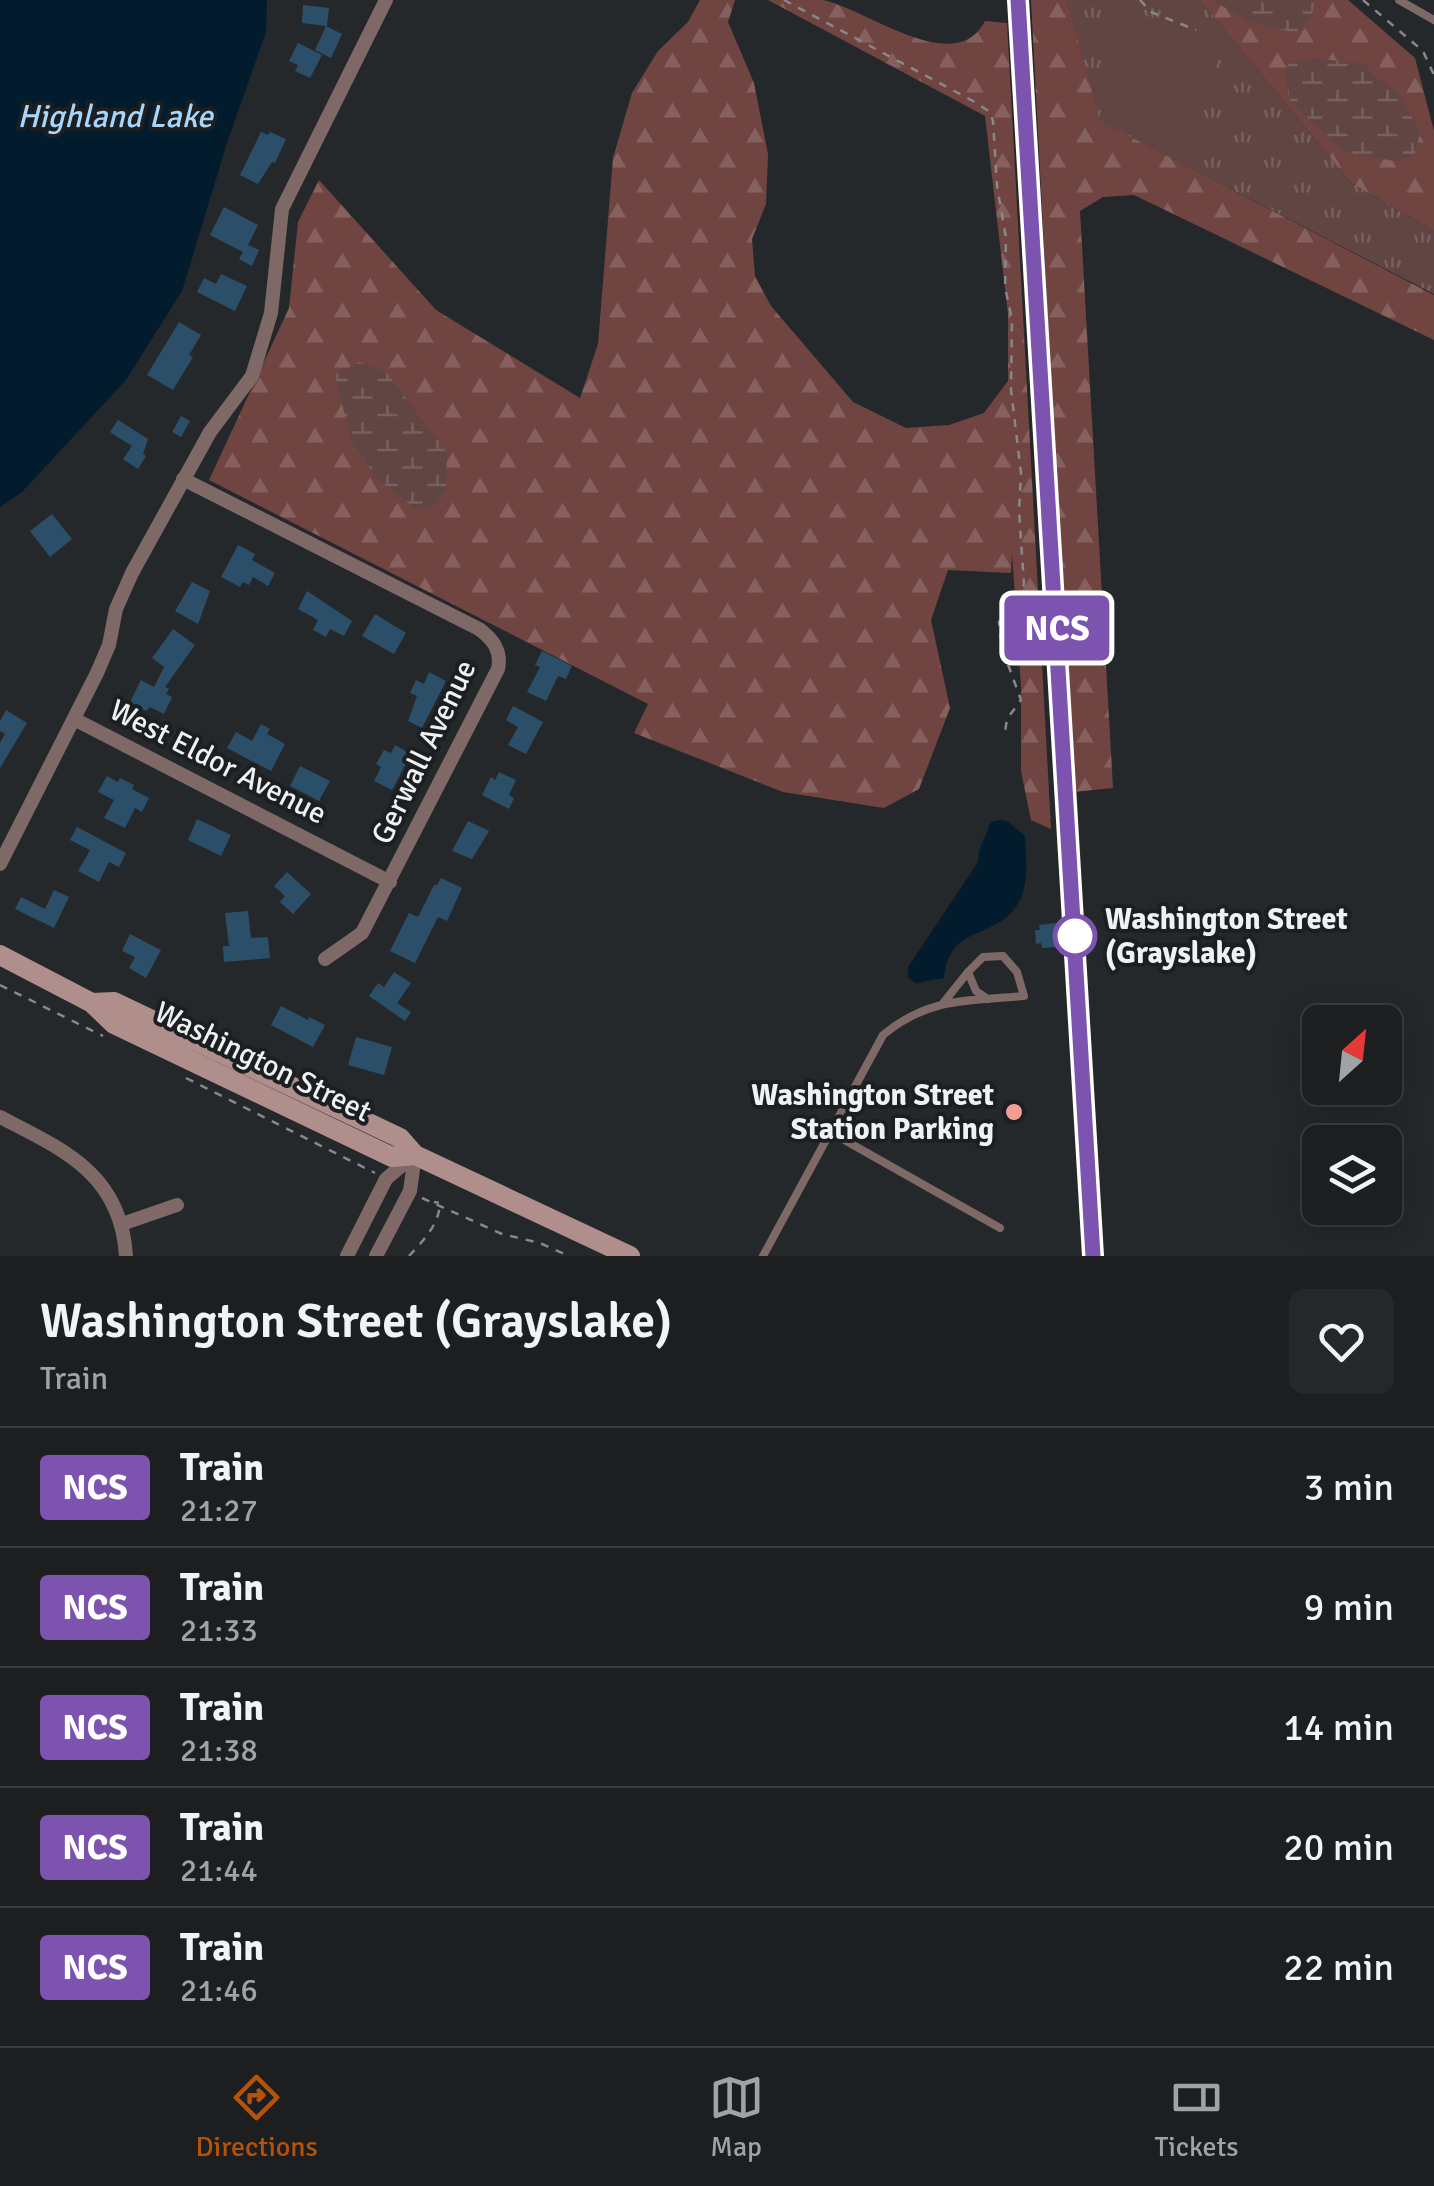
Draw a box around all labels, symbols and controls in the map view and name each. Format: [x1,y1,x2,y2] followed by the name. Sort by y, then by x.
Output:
[17,97,215,136] water label: Highland Lake
[1000,596,1114,660] line badge: NCS
[1024,607,1090,650] text: NCS
[363,654,485,850] street label: Gerwall Avenue
[104,691,332,833] street label: West Eldor Avenue
[1105,901,1348,972] place label: Washington Street (Grayslake)
[1054,915,1096,957] marker: Washington Street (Grayslake)
[149,994,377,1130] street label: Washington Street
[1302,1005,1402,1105] north arrow
[1302,1005,1402,1225] map controls
[751,1077,994,1148] place label: Washington Street Station Parking
[1003,1101,1025,1123] marker: Washington Street Station Parking
[1302,1125,1402,1225] button: layers
[1289,1289,1394,1394] button: heart
[40,1292,672,1351] text: Washington Street (Grayslake)
[40,1359,108,1398] text: Train
[180,1444,264,1491] text: Train
[1304,1464,1394,1511] text: 3 min
[62,1466,128,1509] text: NCS
[180,1491,258,1530] text: 21:27
[180,1564,264,1611] text: Train
[1304,1584,1394,1631] text: 9 min
[62,1586,128,1629] text: NCS
[180,1611,258,1650] text: 21:33
[180,1684,264,1731] text: Train
[1283,1704,1394,1751] text: 14 min
[62,1706,128,1749] text: NCS
[180,1731,258,1770] text: 21:38
[180,1804,264,1851] text: Train
[1283,1824,1394,1871] text: 20 min
[62,1826,128,1869] text: NCS
[180,1851,258,1890] text: 21:44
[180,1924,264,1971] text: Train
[1283,1944,1394,1991] text: 22 min
[62,1946,128,1989] text: NCS
[180,1971,258,2010] text: 21:46
[195,2070,318,2164] tab: Directions
[709,2070,764,2164] tab: Map
[1154,2070,1239,2164] tab: Tickets

